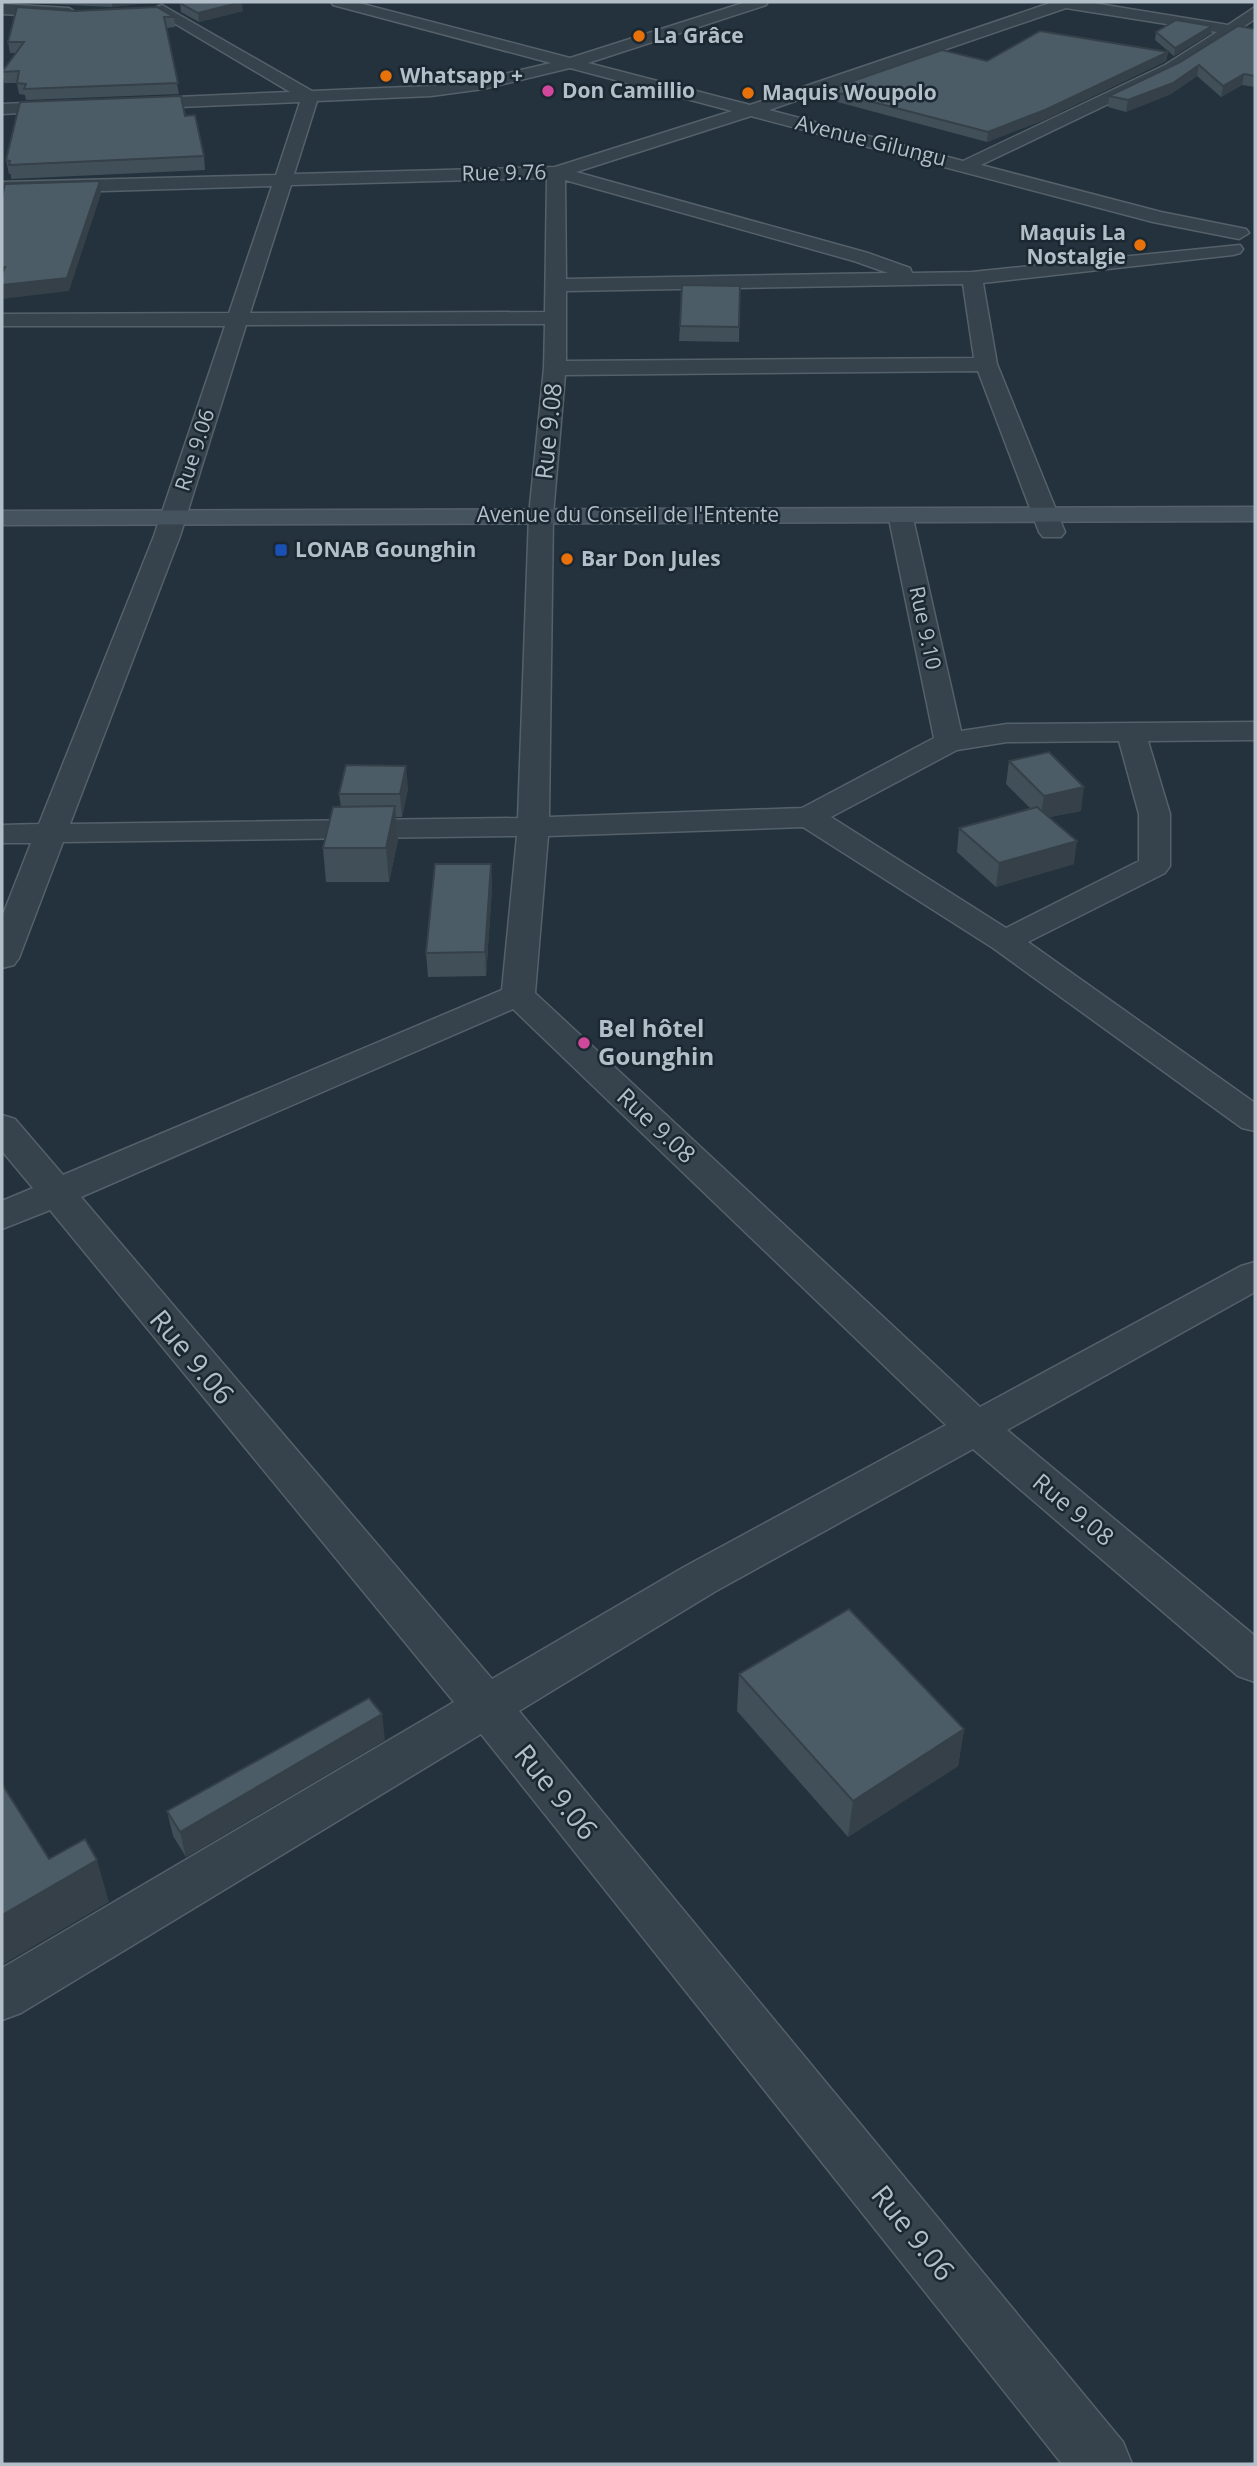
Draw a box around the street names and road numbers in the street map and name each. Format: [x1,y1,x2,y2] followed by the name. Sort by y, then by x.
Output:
[793,108,950,172] street label: Avenue Gilungu
[461,157,547,187] street label: Rue 9.76
[526,381,569,481] street label: Rue 9.08
[168,405,220,494] street label: Rue 9.06
[477,500,779,528] street label: Avenue du Conseil de l'Entente
[903,583,948,672] street label: Rue 9.10
[610,1080,704,1170] street label: Rue 9.08
[142,1301,244,1412] street label: Rue 9.06
[1026,1465,1122,1553] street label: Rue 9.08
[507,1736,607,1847] street label: Rue 9.06
[864,2177,964,2288] street label: Rue 9.06

